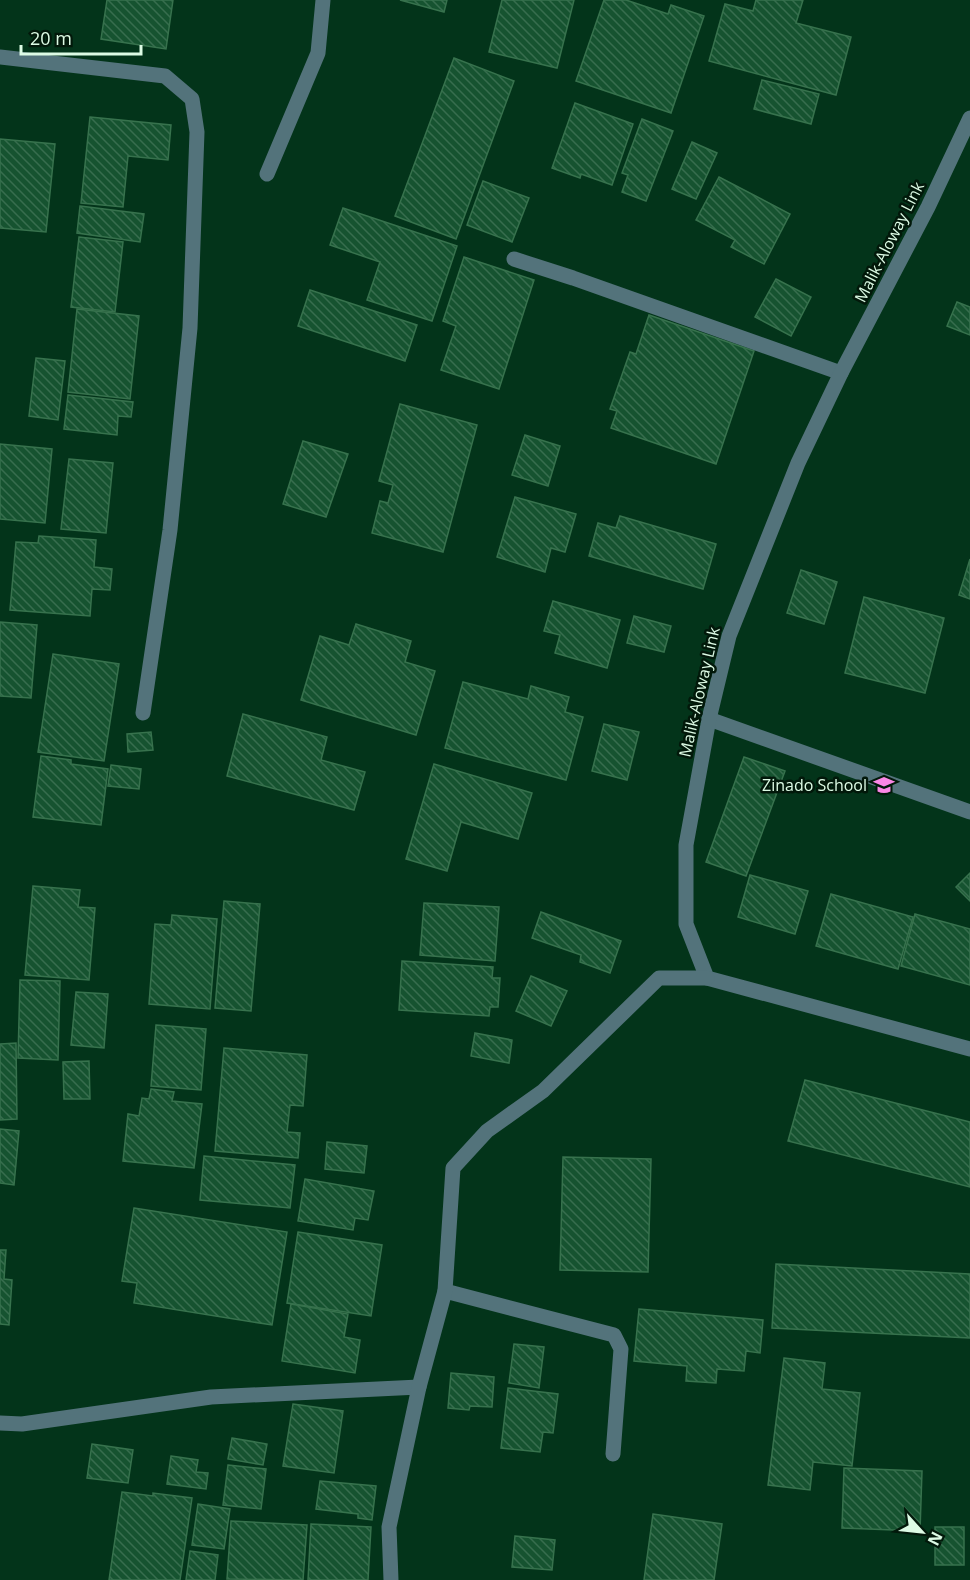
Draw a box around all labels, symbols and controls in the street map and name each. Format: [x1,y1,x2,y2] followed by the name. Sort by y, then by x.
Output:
[21,18,141,56] scale bar
[30,26,72,50] text: 20 m
[849,177,929,306] street label: Malik-Aloway Link
[673,624,725,759] street label: Malik-Aloway Link
[872,773,896,797] school or university icon: Zinado School
[762,774,867,796] place label: Zinado School
[892,1502,952,1562] north arrow
[923,1528,948,1550] text: N

